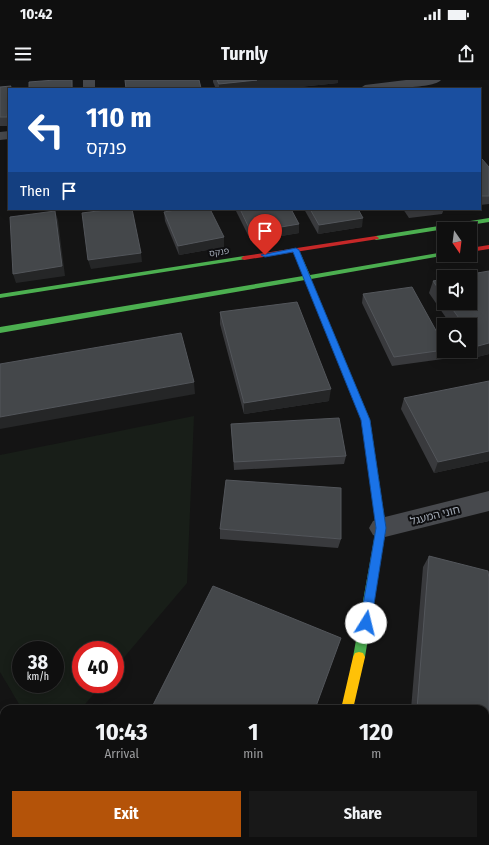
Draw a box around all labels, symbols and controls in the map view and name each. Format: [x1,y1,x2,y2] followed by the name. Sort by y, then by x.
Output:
[20,5,52,23] text: 10:42
[12,43,34,65] icon: menu
[221,43,268,65] text: Turnly
[455,43,477,65] icon: share
[86,101,152,134] text: 110 m
[20,104,72,156] icon: left
[86,137,127,159] text: פנקס
[58,180,80,202] icon: arrive
[20,182,50,200] text: Then
[248,214,282,255] pin
[254,220,276,242] icon: arrive
[437,222,477,262] north arrow
[437,222,477,358] map controls
[208,245,230,259] street label: פנקס
[437,270,477,310] button: sound
[437,318,477,358] button: search
[409,503,461,528] street label: חוני המעגל
[345,602,387,644] position arrow
[72,641,124,693] speed limit sign: 40
[28,650,48,674] text: 38
[27,671,49,683] text: km/h
[96,718,148,746] text: 10:43
[248,718,258,746] text: 1
[359,718,393,746] text: 120
[104,746,139,761] text: Arrival
[243,746,263,761] text: min
[371,746,381,761] text: m
[12,791,241,837] button: Exit
[249,791,477,837] button: Share

